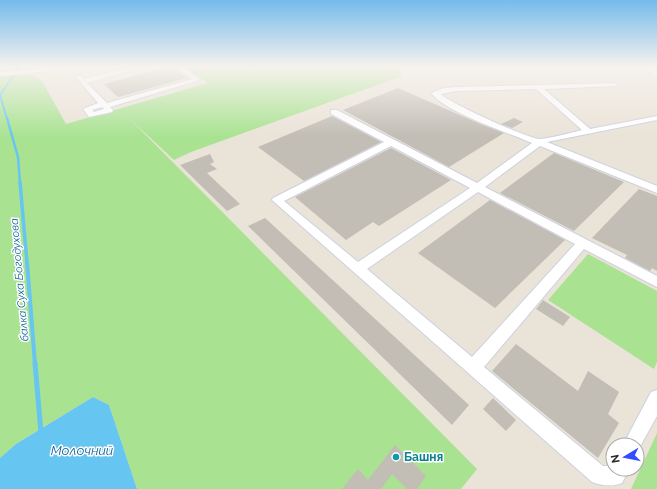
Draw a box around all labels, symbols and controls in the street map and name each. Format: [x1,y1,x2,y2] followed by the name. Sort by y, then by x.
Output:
[8,217,31,342] water label: балка Суха Богодухова
[605,437,645,477] north arrow
[51,443,113,458] water label: Молочний
[404,450,443,464] place label: Башня
[391,452,401,462] marker: Башня
[609,453,623,464] text: N

